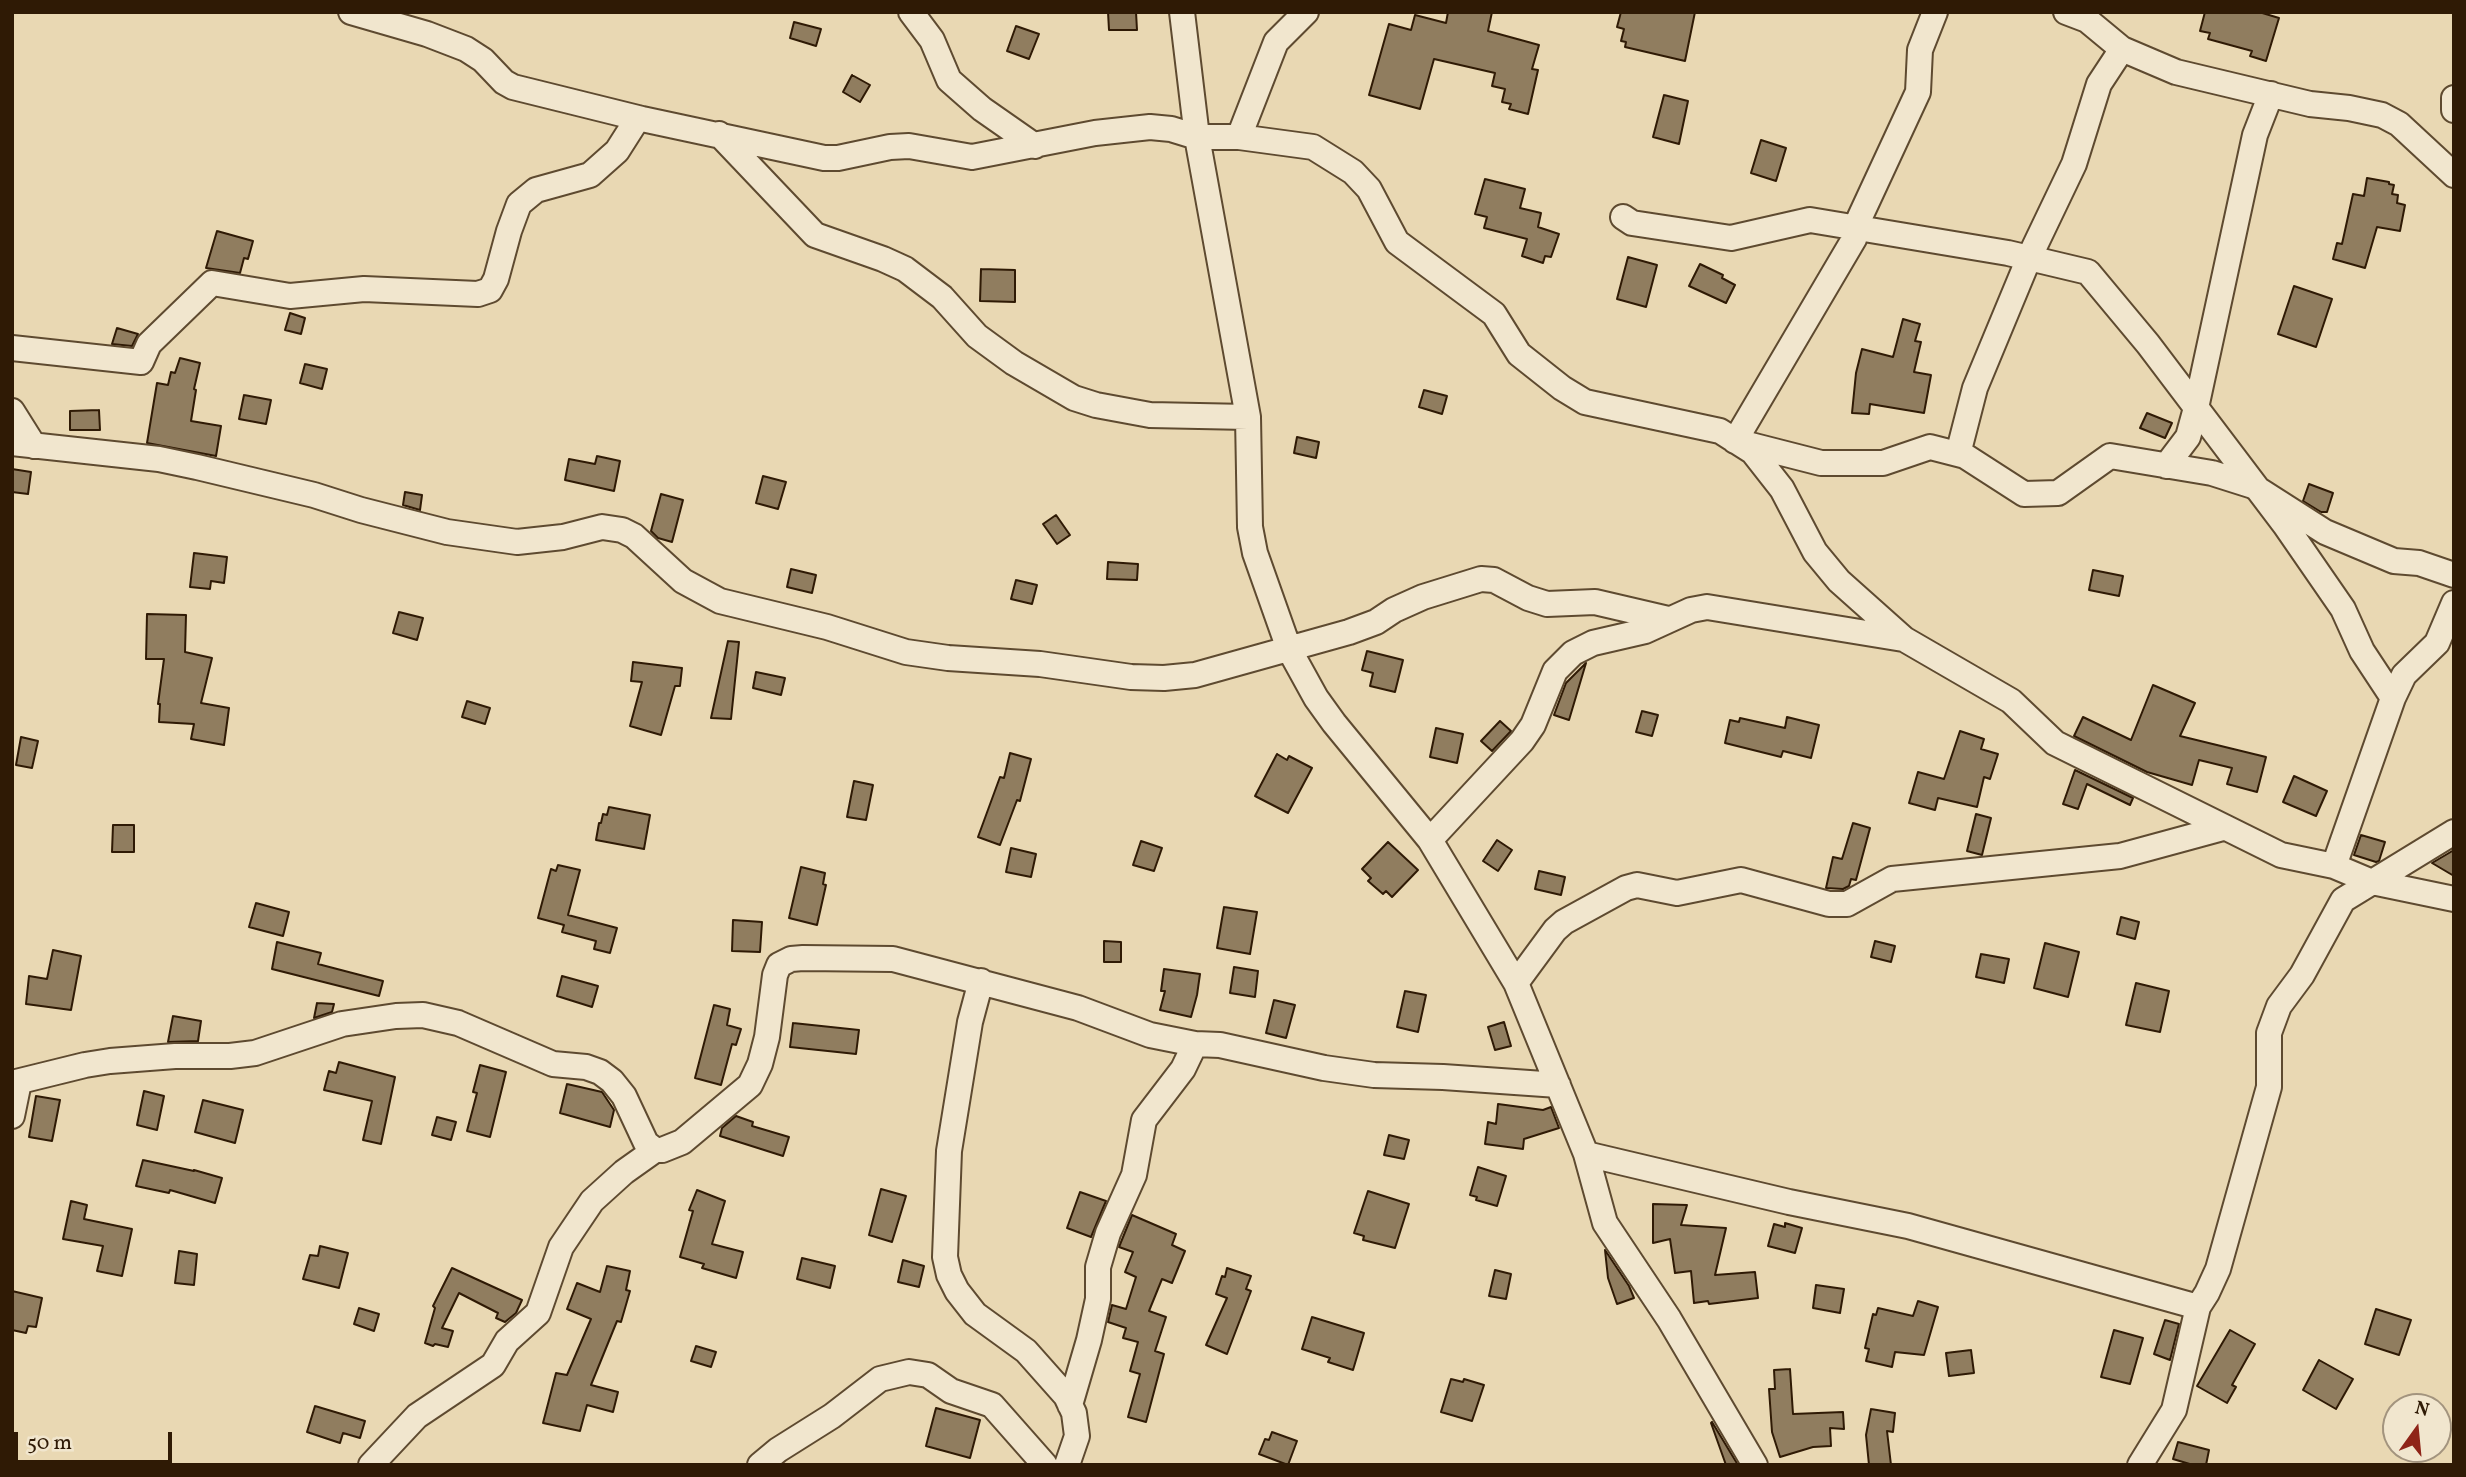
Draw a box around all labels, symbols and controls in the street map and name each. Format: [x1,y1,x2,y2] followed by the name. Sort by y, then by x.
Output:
[2382,1393,2452,1463] north arrow
[2412,1395,2432,1424] text: N
[18,1418,175,1462] scale bar
[27,1429,72,1458] text: 50 m

